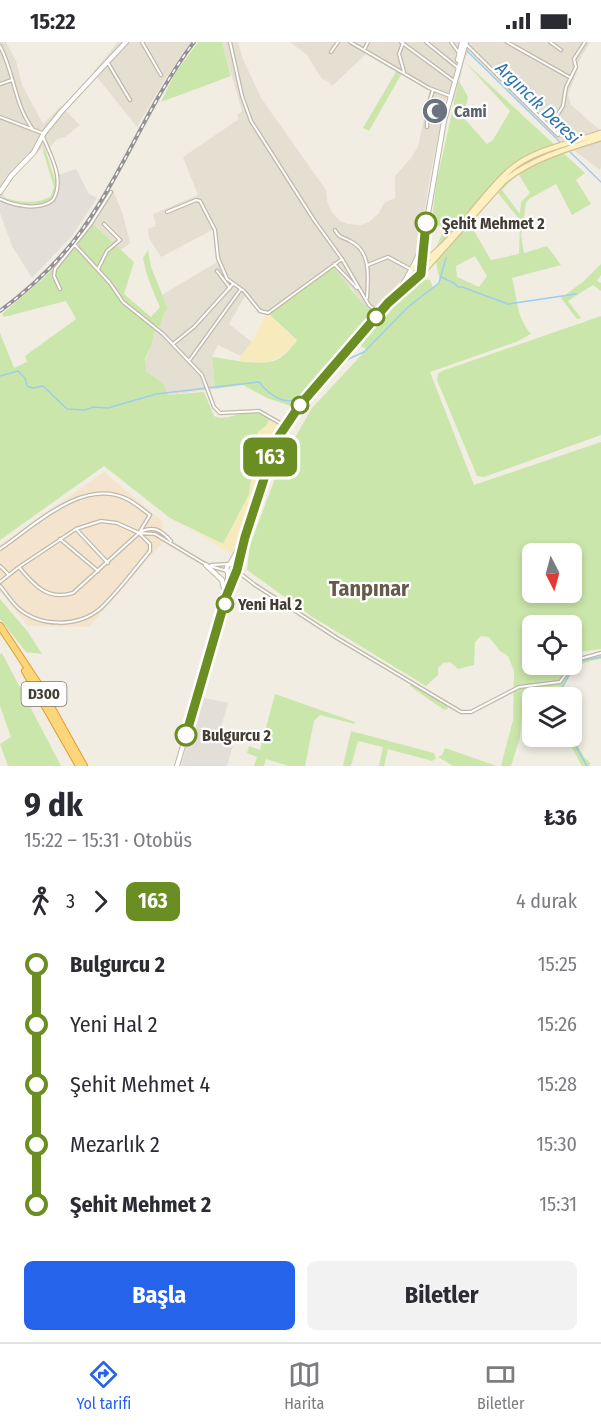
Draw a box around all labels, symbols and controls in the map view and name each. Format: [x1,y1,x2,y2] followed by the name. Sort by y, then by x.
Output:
[30,8,76,35] text: 15:22
[490,56,585,149] water label: Argıncık Deresi
[420,96,450,126] mosque icon: Cami
[454,102,487,121] place label: Cami
[415,212,437,234] marker: Şehit Mehmet 2
[442,214,545,235] place label: Şehit Mehmet 2
[367,308,385,326] unlabelled marker
[291,396,309,414] unlabelled marker
[236,438,304,476] line badge: 163
[255,444,285,470] text: 163
[522,543,582,603] north arrow
[522,543,582,747] map controls
[329,575,410,602] district label: Tanpınar
[216,595,234,613] marker: Yeni Hal 2
[237,595,303,614] place label: Yeni Hal 2
[522,615,582,675] button: locate
[22,682,66,706] road number: D300
[522,687,582,747] button: layers
[175,724,197,746] marker: Bulgurcu 2
[202,726,272,745] place label: Bulgurcu 2
[24,785,83,825] text: 9 dk
[544,804,577,831] text: ₺36
[24,828,192,852] text: 15:22 – 15:31 · Otobüs
[24,885,57,918] icon: walk
[84,885,117,918] icon: forward
[138,888,168,914] text: 163
[66,889,75,913] text: 3
[516,889,577,913] text: 4 durak
[70,951,165,978] text: Bulgurcu 2
[538,952,577,976] text: 15:25
[70,1011,157,1038] text: Yeni Hal 2
[537,1012,577,1036] text: 15:26
[70,1071,210,1098] text: Şehit Mehmet 4
[537,1072,577,1096] text: 15:28
[70,1131,160,1158] text: Mezarlık 2
[536,1132,577,1156] text: 15:30
[70,1191,211,1218] text: Şehit Mehmet 2
[539,1192,577,1216] text: 15:31
[24,1261,295,1330] button: Başla
[307,1261,577,1330] button: Biletler
[76,1358,131,1413] tab: Yol tarifi
[284,1358,324,1413] tab: Harita
[477,1358,525,1413] tab: Biletler

